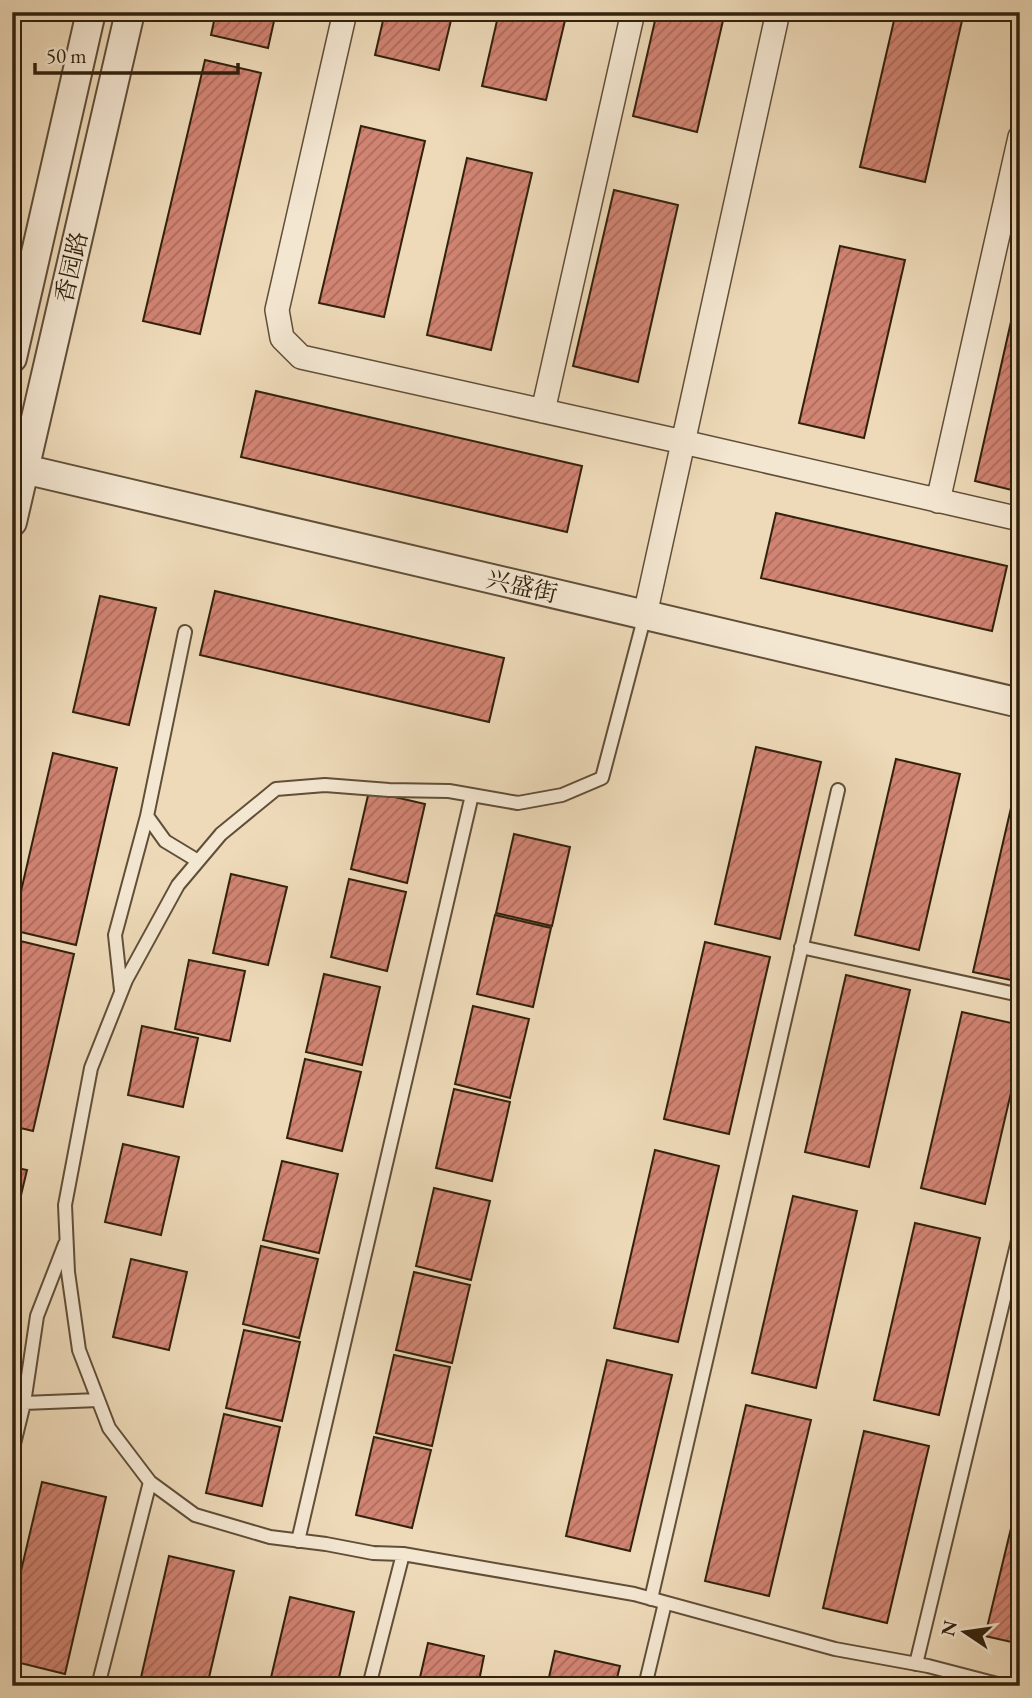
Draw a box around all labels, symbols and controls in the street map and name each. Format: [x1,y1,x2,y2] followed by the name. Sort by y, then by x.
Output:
[35,32,238,76] scale bar
[46,42,87,69] text: 50 m
[48,228,94,306] street label: 香园路
[483,563,561,609] street label: 兴盛街
[930,1596,1000,1666] north arrow
[935,1617,963,1639] text: N

